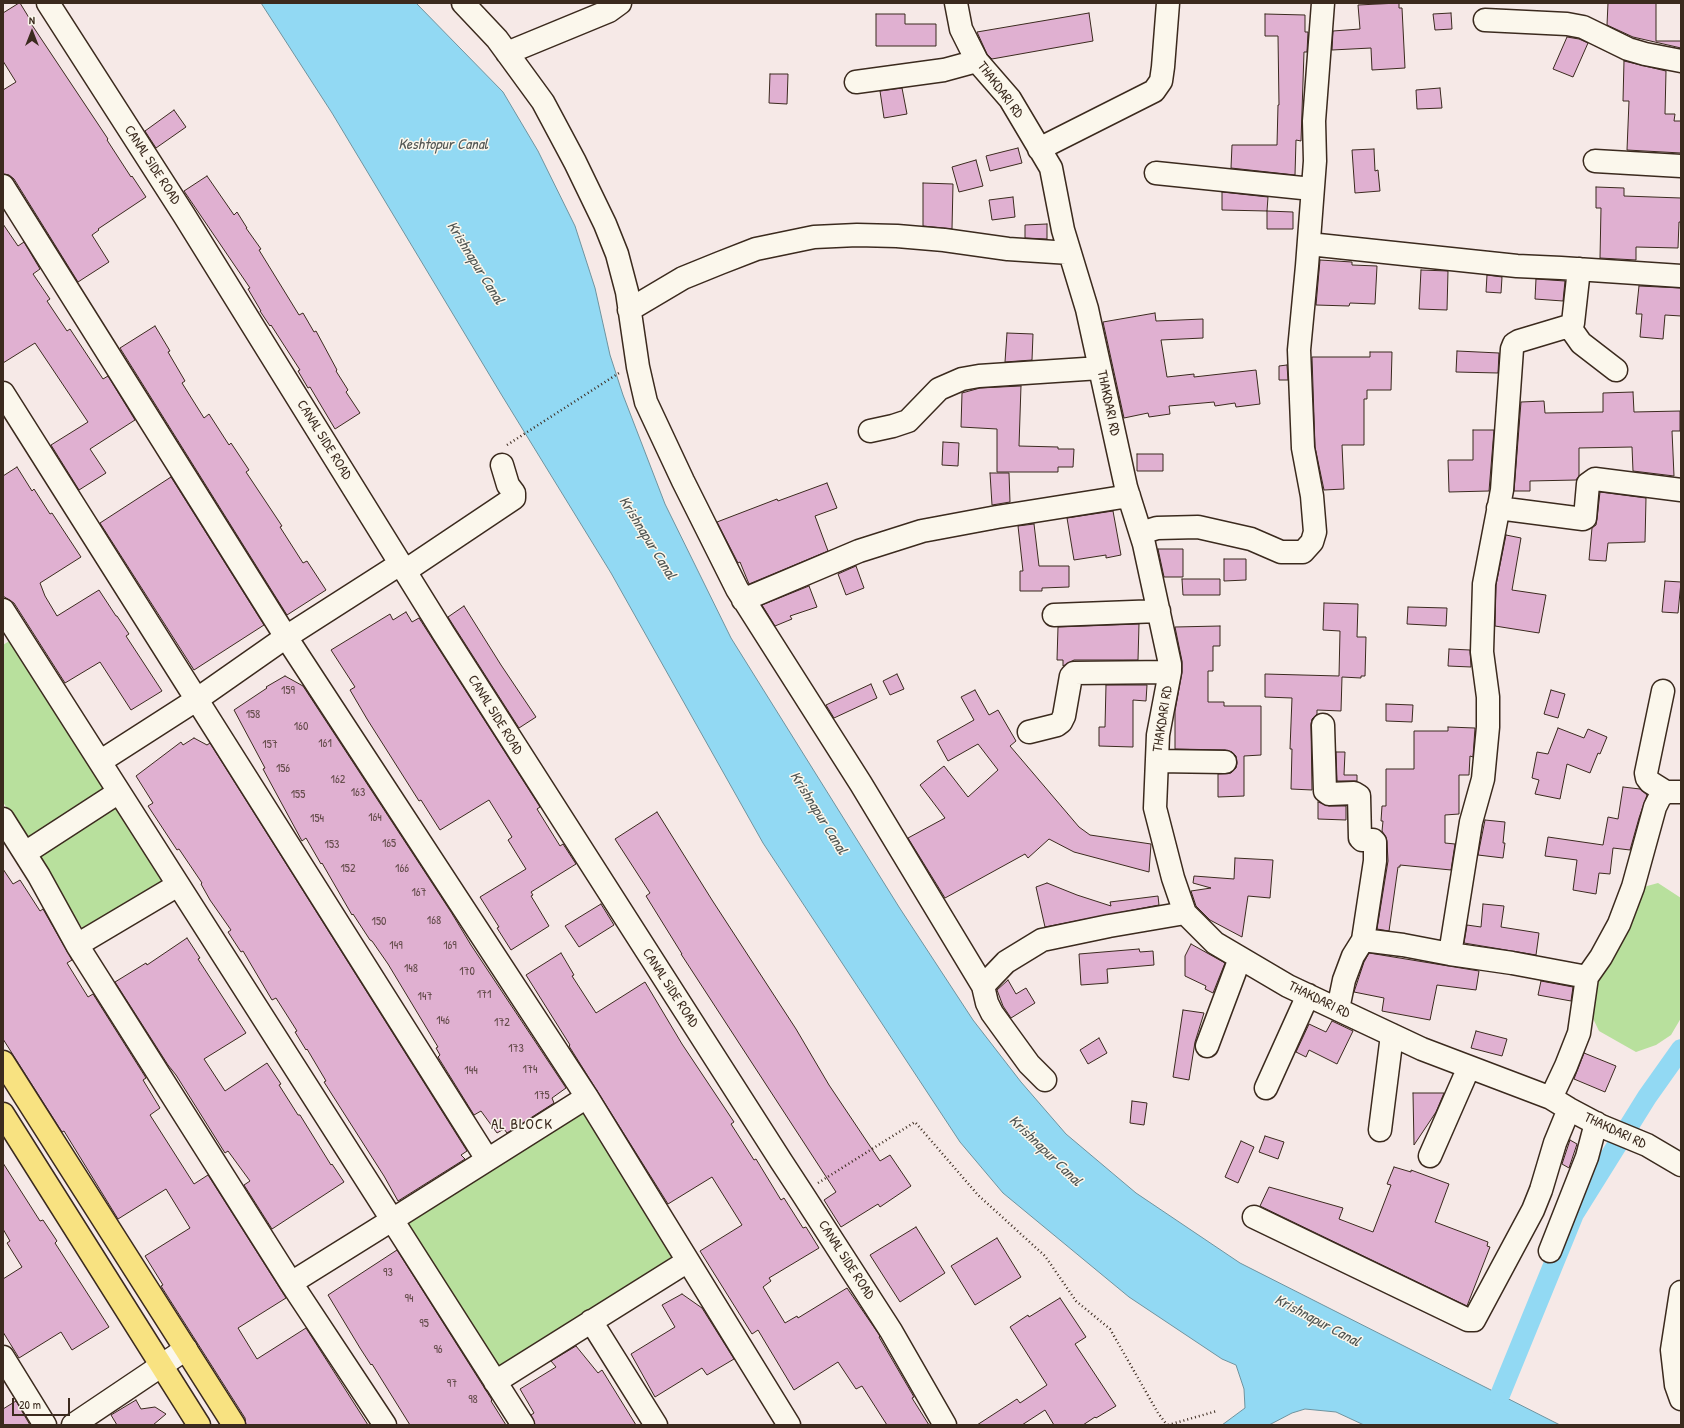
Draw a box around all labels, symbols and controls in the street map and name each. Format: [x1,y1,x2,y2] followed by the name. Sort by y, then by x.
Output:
[12,12,52,52] north arrow
[29,13,35,27] text: N
[973,58,1027,122] street label: THAKDARI RD
[120,122,184,208] street label: CANAL SIDE ROAD
[398,136,488,154] water label: Keshtopur Canal
[442,218,508,308] water label: Krishnapur Canal
[1093,369,1123,437] street label: THAKDARI RD
[293,397,355,483] street label: CANAL SIDE ROAD
[614,493,680,583] water label: Krishnapur Canal
[464,672,526,758] street label: CANAL SIDE ROAD
[281,684,295,698] house number: 159
[1149,685,1177,753] street label: THAKDARI RD
[246,708,260,722] house number: 158
[294,720,308,734] house number: 160
[318,737,332,751] house number: 161
[262,738,278,752] house number: 157
[276,762,290,776] house number: 156
[785,768,851,858] water label: Krishnapur Canal
[331,773,345,787] house number: 162
[351,786,365,800] house number: 163
[291,788,305,802] house number: 155
[368,811,382,825] house number: 164
[310,812,324,826] house number: 154
[382,837,396,851] house number: 165
[325,838,339,852] house number: 153
[340,862,356,876] house number: 152
[395,862,409,876] house number: 166
[411,886,427,900] house number: 167
[427,914,441,928] house number: 168
[372,915,386,929] house number: 150
[389,939,403,953] house number: 149
[443,939,457,953] house number: 169
[638,945,702,1031] street label: CANAL SIDE ROAD
[404,962,418,976] house number: 148
[459,965,475,979] house number: 170
[1285,978,1353,1022] street label: THAKDARI RD
[477,988,491,1002] house number: 171
[418,990,432,1004] house number: 147
[436,1014,450,1028] house number: 146
[494,1016,510,1030] house number: 172
[508,1042,524,1056] house number: 173
[523,1063,537,1077] house number: 174
[464,1064,478,1078] house number: 144
[534,1089,550,1103] house number: 175
[1581,1109,1649,1153] street label: THAKDARI RD
[1005,1112,1085,1190] water label: Krishnapur Canal
[491,1116,553,1134] district label: AL BLOCK
[814,1217,878,1303] street label: CANAL SIDE ROAD
[383,1266,393,1280] house number: 93
[1271,1291,1363,1351] water label: Krishnapur Canal
[405,1292,413,1306] house number: 94
[419,1317,429,1331] house number: 95
[433,1343,443,1357] house number: 96
[447,1377,457,1391] house number: 97
[14,1390,72,1416] scale bar
[468,1393,478,1407] house number: 98
[19,1396,41,1413] text: 20 m

